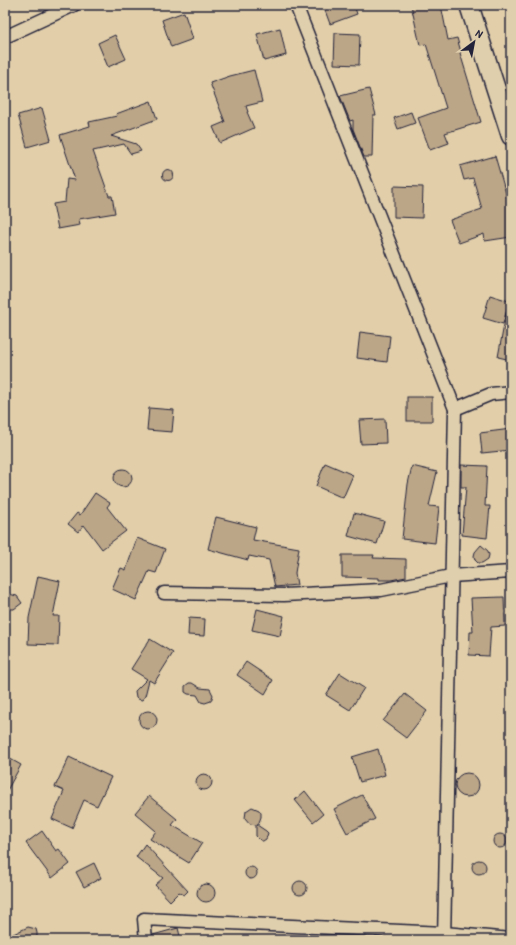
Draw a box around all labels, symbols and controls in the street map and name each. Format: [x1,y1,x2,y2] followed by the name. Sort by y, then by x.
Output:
[454,22,494,62] north arrow
[473,26,486,41] text: N

